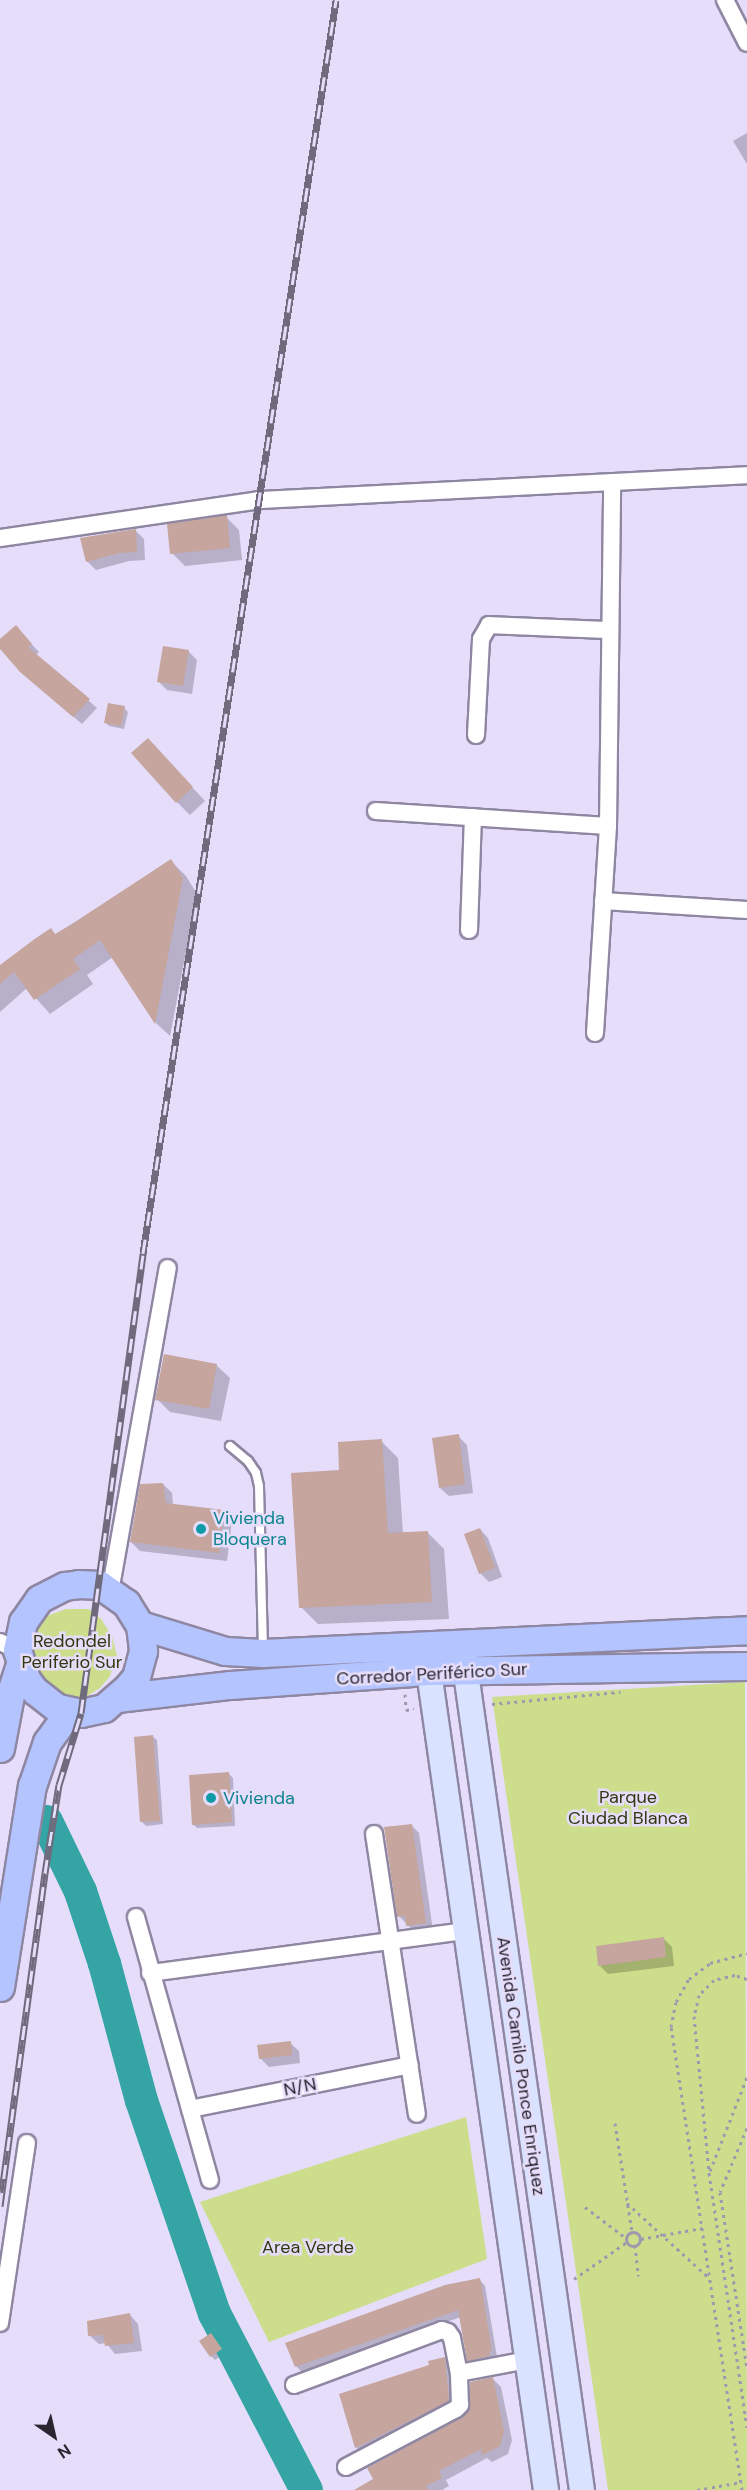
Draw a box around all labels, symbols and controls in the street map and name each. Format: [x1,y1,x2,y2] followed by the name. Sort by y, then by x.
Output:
[213,1508,287,1550] place label: Vivienda Bloquera
[194,1522,208,1536] marker: Vivienda Bloquera
[22,1631,122,1674] park label: Redondel Periferio Sur
[336,1658,528,1690] street label: Corredor Periférico Sur
[223,1787,295,1809] place label: Vivienda
[568,1787,688,1830] park label: Parque Ciudad Blanca
[204,1791,218,1805] marker: Vivienda
[492,1935,550,2197] street label: Avenida Camilo Ponce Enriquez
[282,2073,318,2101] street label: N/N
[262,2236,354,2258] park label: Area Verde
[24,2406,84,2466] north arrow
[54,2439,75,2463] text: N

